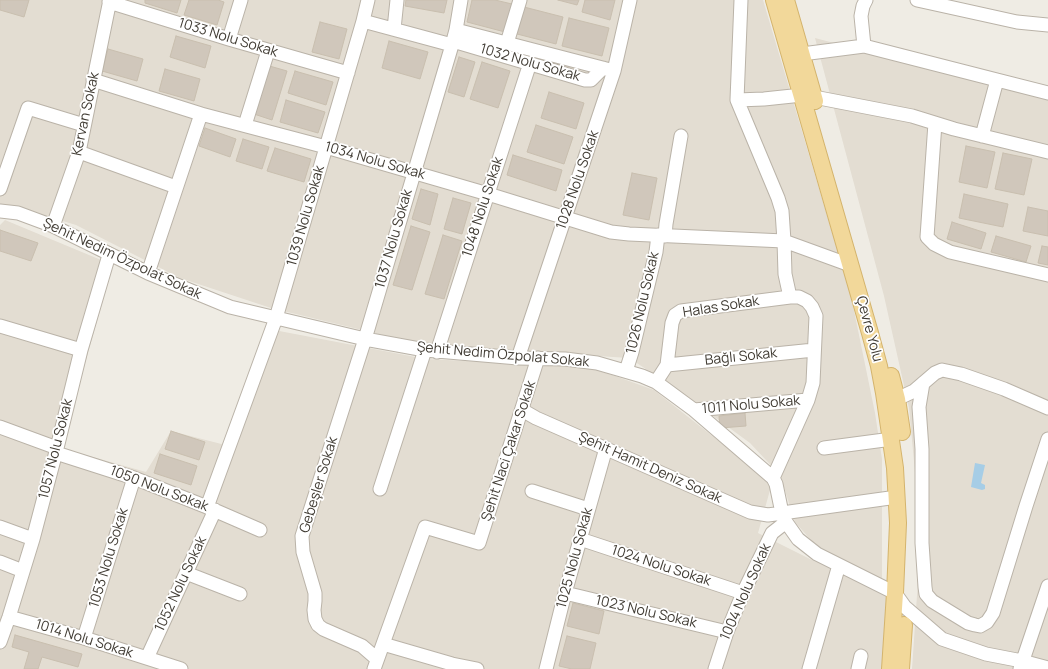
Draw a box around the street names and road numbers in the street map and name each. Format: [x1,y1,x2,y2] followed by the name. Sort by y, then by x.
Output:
[176,15,280,61] street label: 1033 Nolu Sokak
[478,41,582,85] street label: 1032 Nolu Sokak
[69,71,103,157] street label: Kervan Sokak
[553,128,603,232] street label: 1028 Nolu Sokak
[323,139,427,183] street label: 1034 Nolu Sokak
[459,155,507,259] street label: 1048 Nolu Sokak
[284,164,328,268] street label: 1039 Nolu Sokak
[372,187,416,291] street label: 1037 Nolu Sokak
[40,215,204,303] street label: Şehit Nedim Özpolat Sokak
[623,250,663,356] street label: 1026 Nolu Sokak
[682,293,760,321] street label: Halas Sokak
[852,294,886,364] street label: Çevre Yolu
[416,339,590,371] street label: Şehit Nedim Özpolat Sokak
[704,345,778,369] street label: Bağlı Sokak
[478,379,540,523] street label: Şehit Naci Çakar Sokak
[701,392,801,418] street label: 1011 Nolu Sokak
[35,397,77,501] street label: 1057 Nolu Sokak
[576,429,724,507] street label: Şehit Hamit Deniz Sokak
[296,435,342,535] street label: Gebeşler Sokak
[107,462,211,516] street label: 1050 Nolu Sokak
[86,506,132,610] street label: 1053 Nolu Sokak
[553,506,597,610] street label: 1025 Nolu Sokak
[152,534,210,634] street label: 1052 Nolu Sokak
[717,541,775,643] street label: 1004 Nolu Sokak
[609,542,713,590] street label: 1024 Nolu Sokak
[594,592,698,632] street label: 1023 Nolu Sokak
[33,616,135,662] street label: 1014 Nolu Sokak

